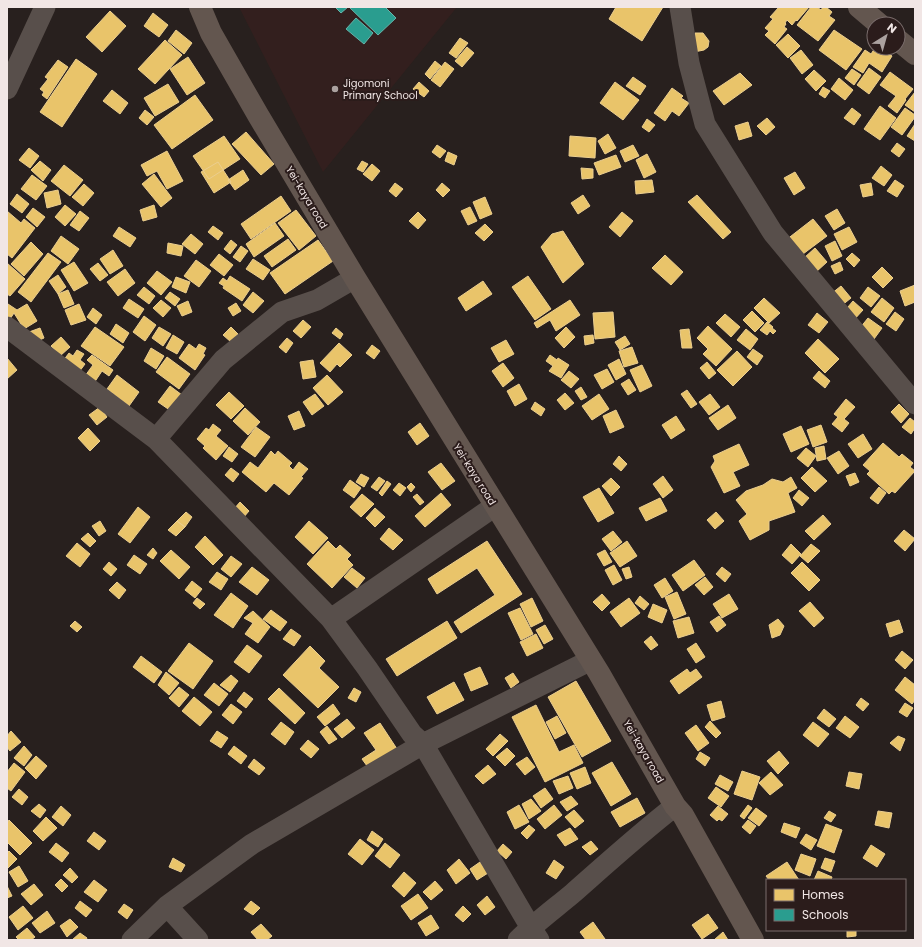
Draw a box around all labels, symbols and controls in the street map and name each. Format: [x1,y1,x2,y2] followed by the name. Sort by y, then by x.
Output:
[866,16,906,56] north arrow
[884,19,900,37] text: N
[343,76,418,103] place label: Jigomoni Primary School
[330,84,340,94] marker: Jigomoni Primary School
[282,163,331,231] street label: Yei-kaya road
[449,440,500,508] street label: Yei-kaya road
[619,717,668,786] street label: Yei-kaya road
[766,879,906,931] legend
[802,886,844,903] text: Homes
[802,906,849,923] text: Schools

